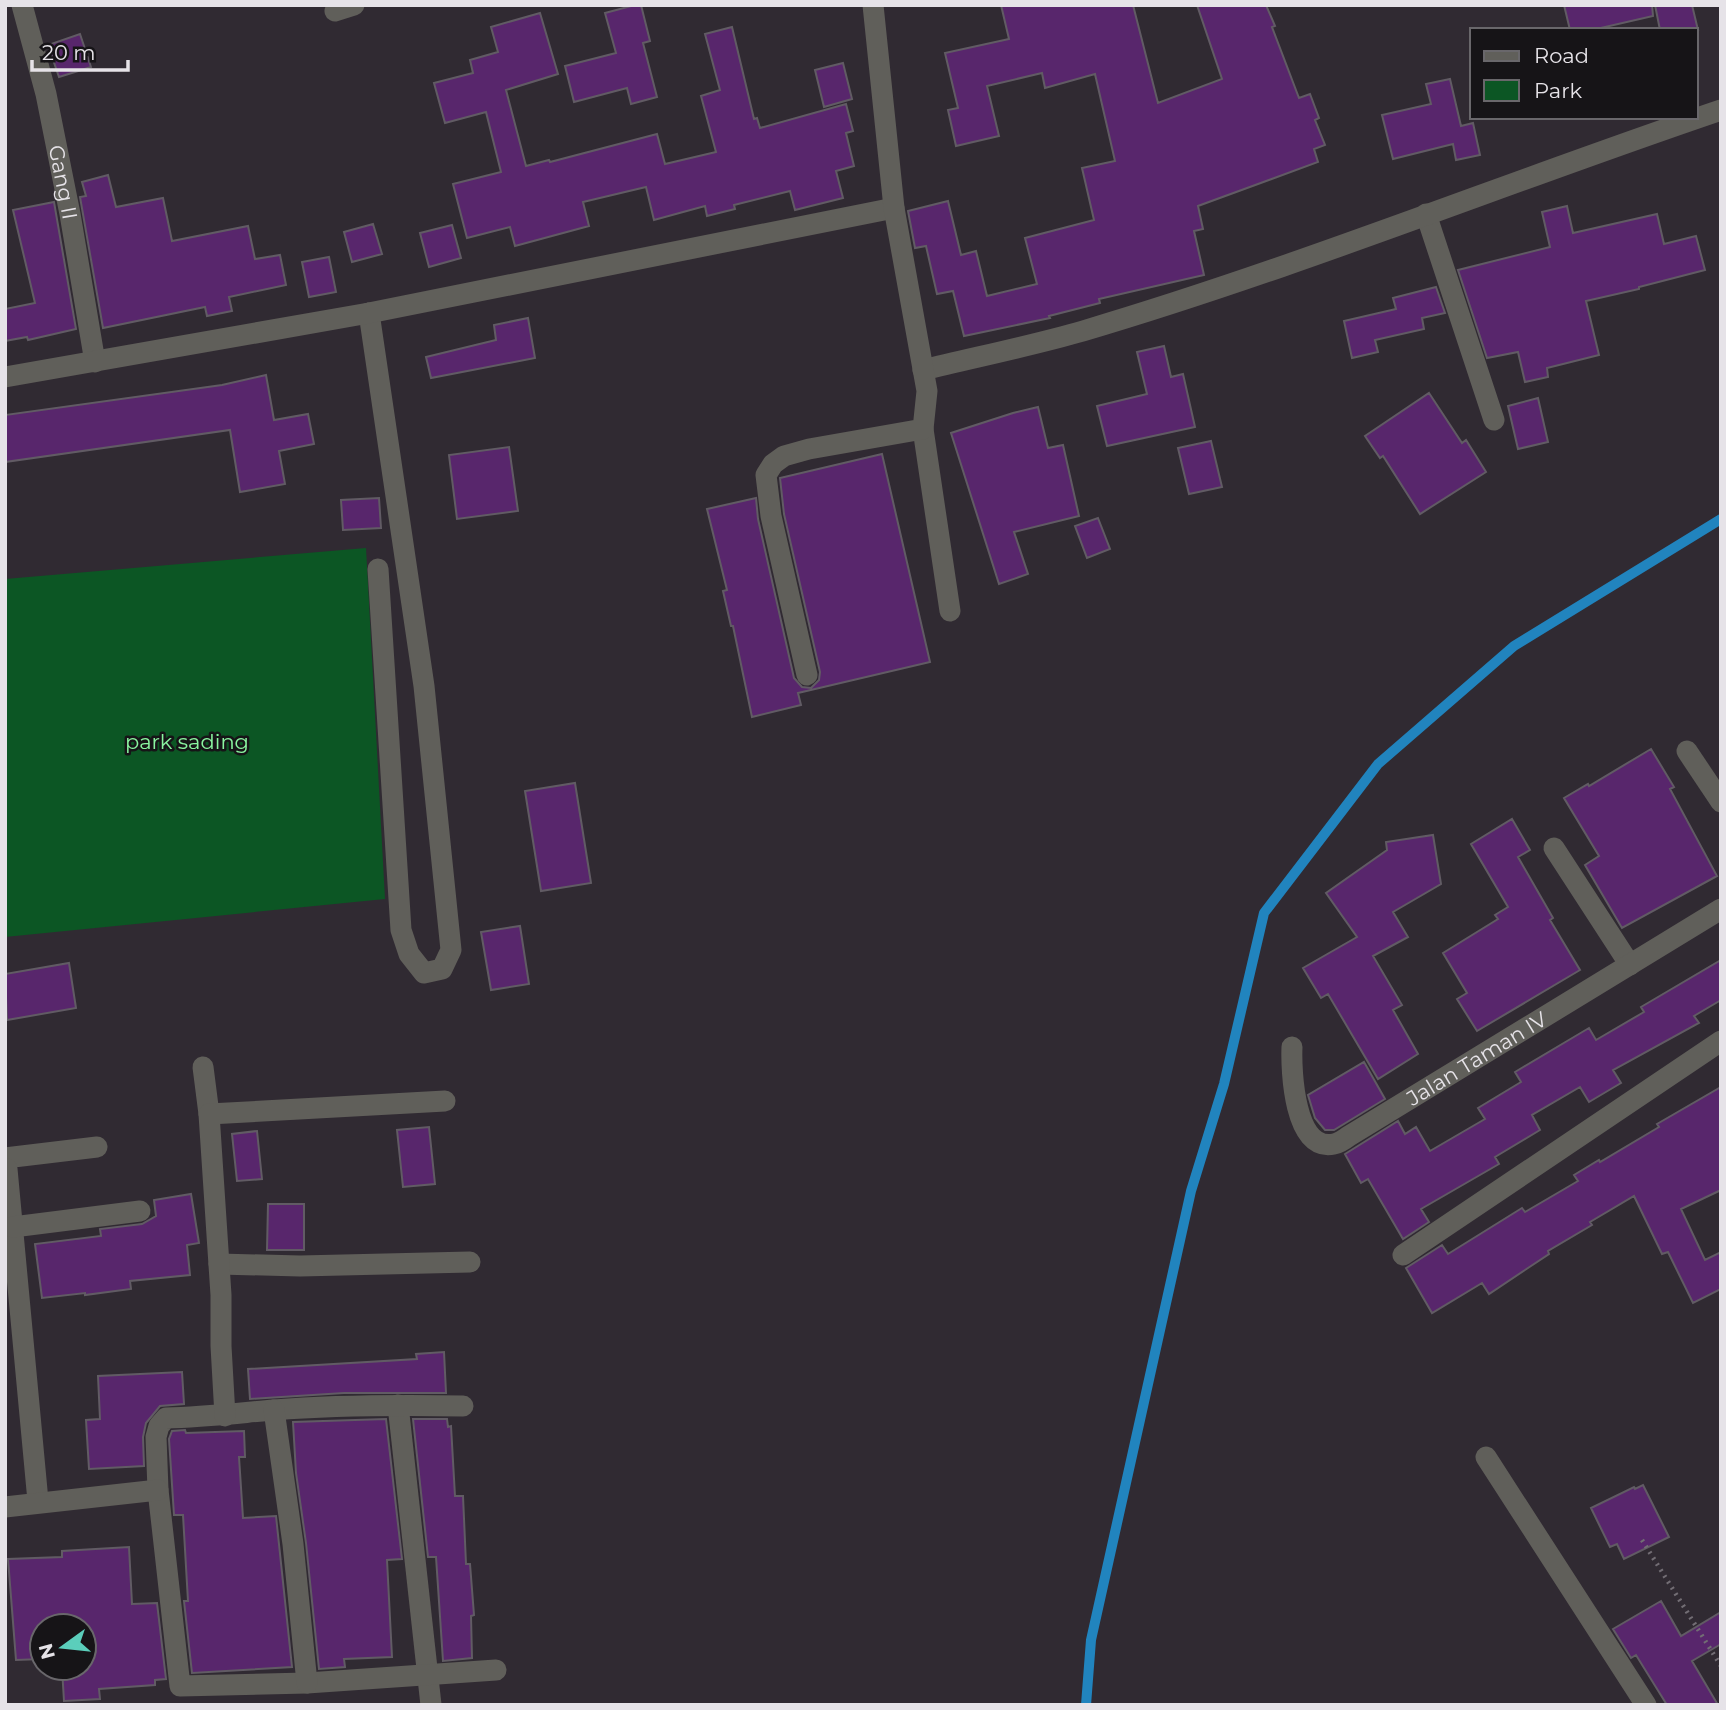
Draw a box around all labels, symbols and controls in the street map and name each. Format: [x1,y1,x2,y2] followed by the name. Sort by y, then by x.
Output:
[32,28,128,72] scale bar
[1470,28,1698,119] legend
[42,40,96,65] text: 20 m
[1534,43,1589,68] text: Road
[1534,78,1582,103] text: Park
[44,143,83,221] street label: Gang II
[125,729,249,754] park label: park sading
[1401,1006,1551,1111] street label: Jalan Taman IV
[28,1612,98,1682] north arrow
[34,1641,60,1662] text: N

